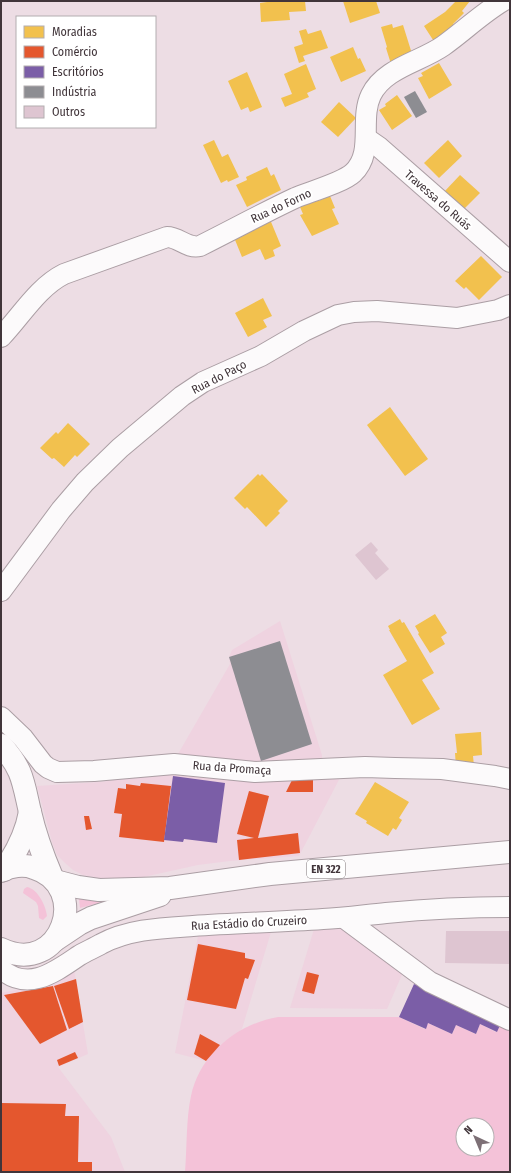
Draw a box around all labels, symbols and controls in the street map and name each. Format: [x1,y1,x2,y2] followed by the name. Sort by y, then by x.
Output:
[16,16,156,128] legend
[52,25,97,39] text: Moradias
[52,45,98,59] text: Comércio
[52,65,104,79] text: Escritórios
[52,85,96,99] text: Indústria
[52,105,85,119] text: Outros
[402,167,474,233] street label: Travessa do Ruás
[249,186,313,226] street label: Rua do Forno
[189,357,249,397] street label: Rua do Paço
[192,758,272,778] street label: Rua da Promaça
[307,860,345,878] road number: EN 322
[191,913,307,933] street label: Rua Estádio do Cruzeiro
[455,1117,495,1157] north arrow
[462,1123,475,1137] text: N

